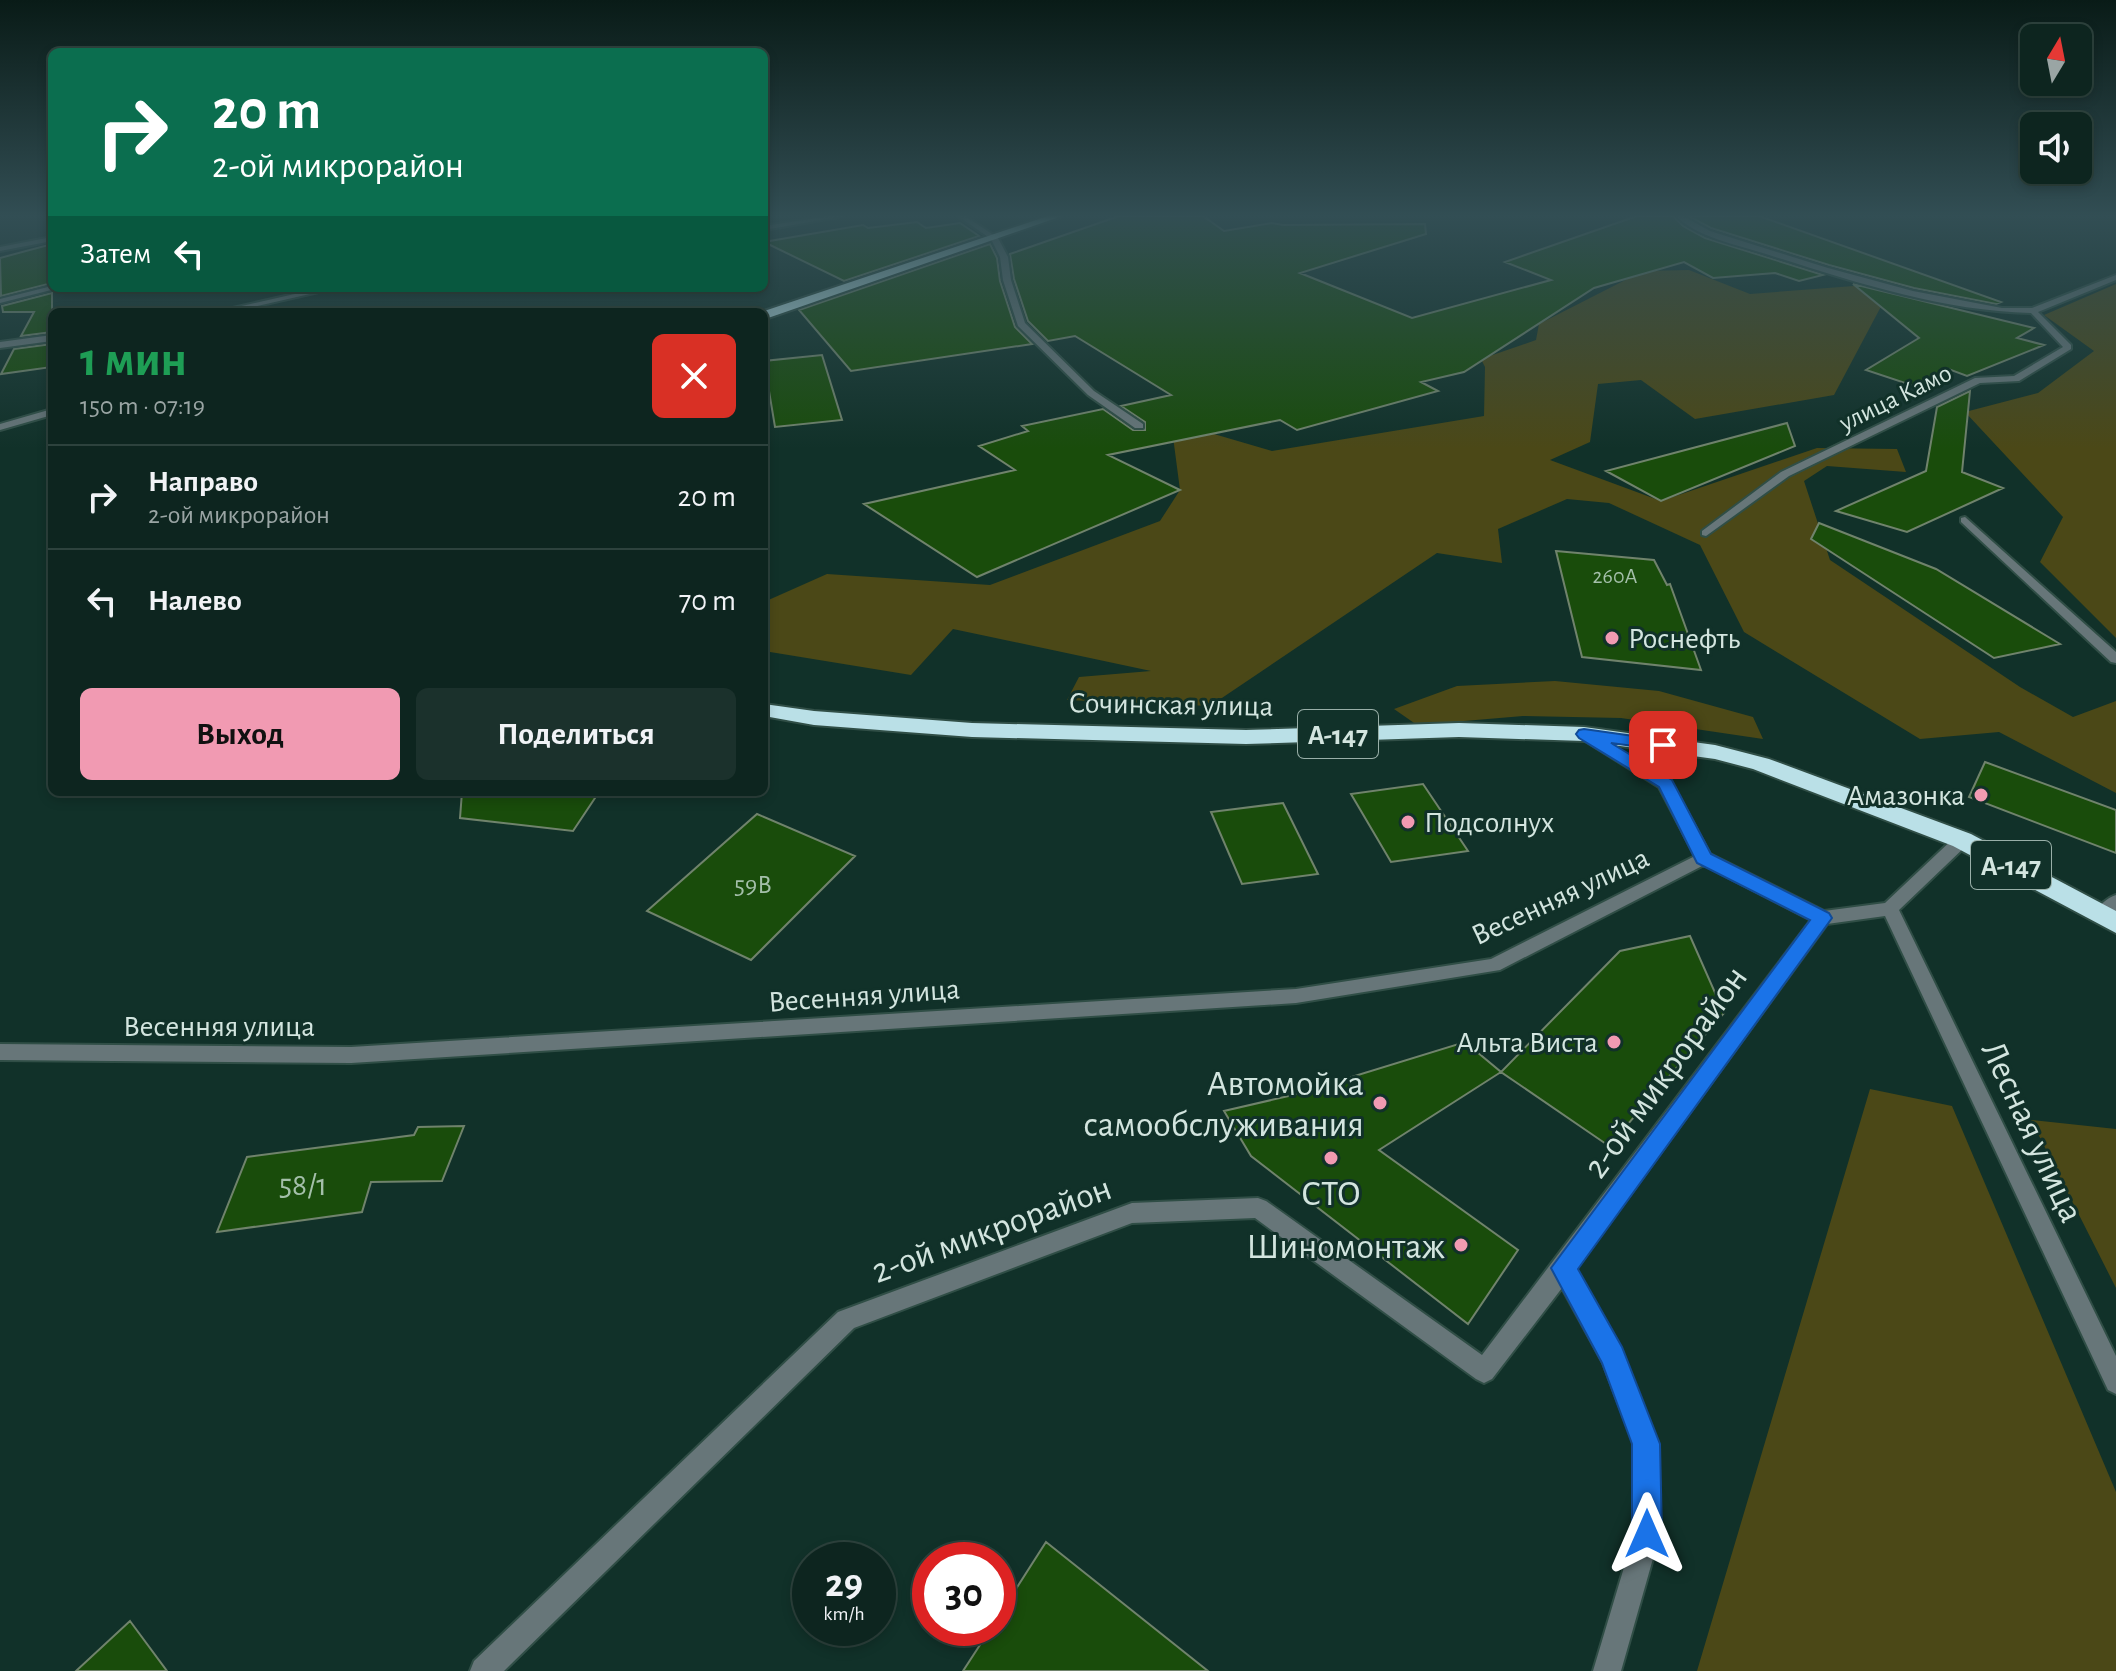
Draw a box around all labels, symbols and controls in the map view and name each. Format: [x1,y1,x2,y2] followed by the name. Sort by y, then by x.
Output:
[2020,24,2092,96] north arrow
[2020,24,2092,184] map controls
[80,80,184,184] icon: right
[212,83,321,139] text: 20 m
[2020,112,2092,184] button: sound
[212,148,464,184] text: 2-ой микрорайон
[167,232,211,276] icon: left
[80,239,151,269] text: Затем
[652,334,736,418] button: close
[80,337,187,385] text: 1 мин
[1834,360,1956,437] street label: улица Камо
[80,393,205,419] text: 150 m · 07:19
[148,467,258,497] text: Направо
[80,475,124,519] icon: right
[678,482,736,512] text: 20 m
[148,502,330,528] text: 2-ой микрорайон
[1593,565,1638,587] house number: 260А
[80,579,124,623] icon: left
[148,586,242,616] text: Налево
[679,586,736,616] text: 70 m
[1628,624,1741,654] place label: Роснефть
[1603,629,1621,647] marker: Роснефть
[80,688,400,780] button: Выход
[416,688,736,780] button: Поделиться
[1068,688,1274,722] street label: Сочинская улица
[1298,710,1378,758] road number: А-147
[1629,711,1697,779] pin
[1641,723,1685,767] icon: arrive
[1847,781,1965,811] place label: Амазонка
[1972,786,1990,804] marker: Амазонка
[1424,808,1554,838] place label: Подсолнух
[1399,813,1417,831] marker: Подсолнух
[1971,841,2051,889] road number: А-147
[1467,843,1654,951] street label: Весенняя улица
[734,872,772,898] house number: 59В
[1577,960,1754,1185] street label: 2-ой микрорайон
[767,974,961,1018] street label: Весенняя улица
[123,1012,315,1042] street label: Весенняя улица
[1456,1028,1598,1058] place label: Альта Виста
[1605,1033,1623,1051] marker: Альта Виста
[1975,1036,2090,1228] street label: Лесная улица
[1084,1066,1364,1143] place label: Автомойка самообслуживания
[1371,1094,1389,1112] marker: Автомойка самообслуживания
[1322,1149,1340,1167] marker: СТО
[279,1169,327,1201] house number: 58/1
[867,1170,1116,1290] street label: 2-ой микрорайон
[1301,1176,1361,1212] place label: СТО
[1246,1229,1445,1265] place label: Шиномонтаж
[1452,1236,1470,1254] marker: Шиномонтаж
[1605,1492,1689,1576] position arrow
[912,1542,1016,1646] speed limit sign: 30
[825,1564,863,1604] text: 29
[823,1604,865,1624] text: km/h

